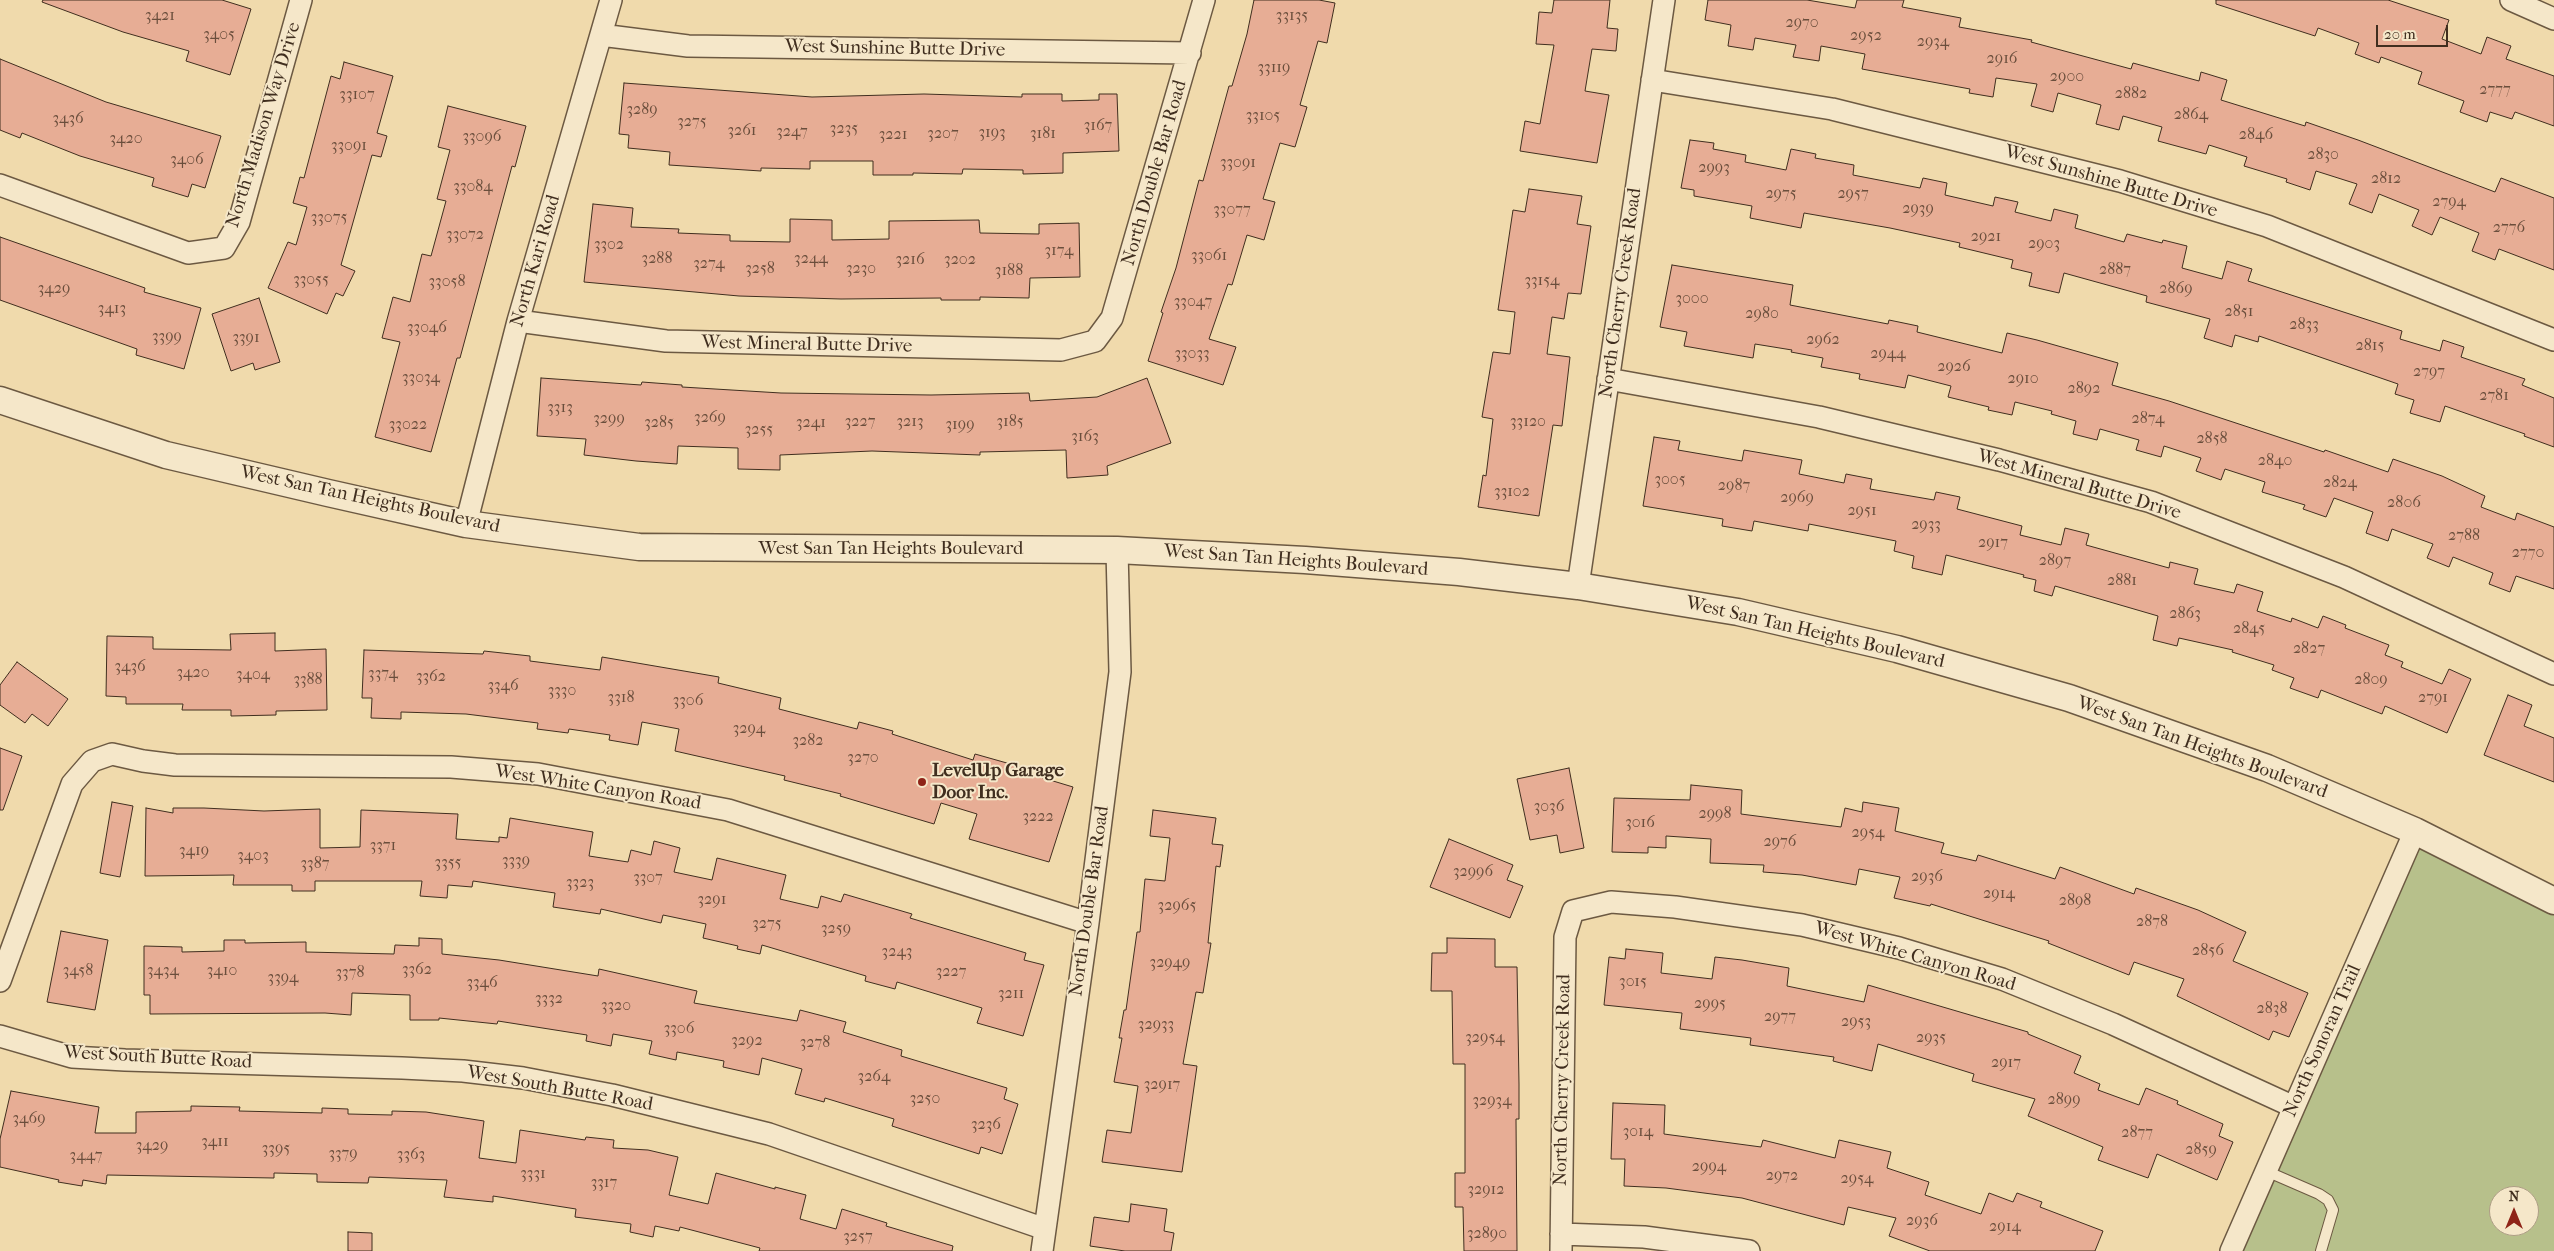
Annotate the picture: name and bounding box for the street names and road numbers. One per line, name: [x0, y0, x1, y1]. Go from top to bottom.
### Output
street label: North Madison Way Drive: [222, 20, 306, 230]
street label: West Sunshine Butte Drive: [785, 36, 1005, 62]
street label: North Double Bar Road: [1118, 78, 1192, 268]
street label: West Sunshine Butte Drive: [2002, 141, 2220, 223]
street label: North Cherry Creek Road: [1595, 186, 1647, 400]
street label: North Kari Road: [506, 192, 566, 330]
street label: West Mineral Butte Drive: [701, 332, 913, 358]
street label: West Mineral Butte Drive: [1975, 445, 2183, 525]
street label: West San Tan Heights Boulevard: [238, 461, 502, 539]
street label: West San Tan Heights Boulevard: [759, 538, 1023, 560]
street label: West San Tan Heights Boulevard: [1163, 540, 1429, 582]
street label: West San Tan Heights Boulevard: [1683, 592, 1947, 674]
street label: West San Tan Heights Boulevard: [2074, 692, 2330, 804]
street label: West White Canyon Road: [493, 760, 703, 816]
street label: North Double Bar Road: [1065, 804, 1115, 998]
street label: West White Canyon Road: [1812, 917, 2018, 997]
street label: North Sonoran Trail: [2279, 961, 2367, 1121]
street label: North Cherry Creek Road: [1550, 974, 1576, 1186]
street label: West South Butte Road: [63, 1042, 253, 1074]
street label: West South Butte Road: [465, 1061, 655, 1117]

